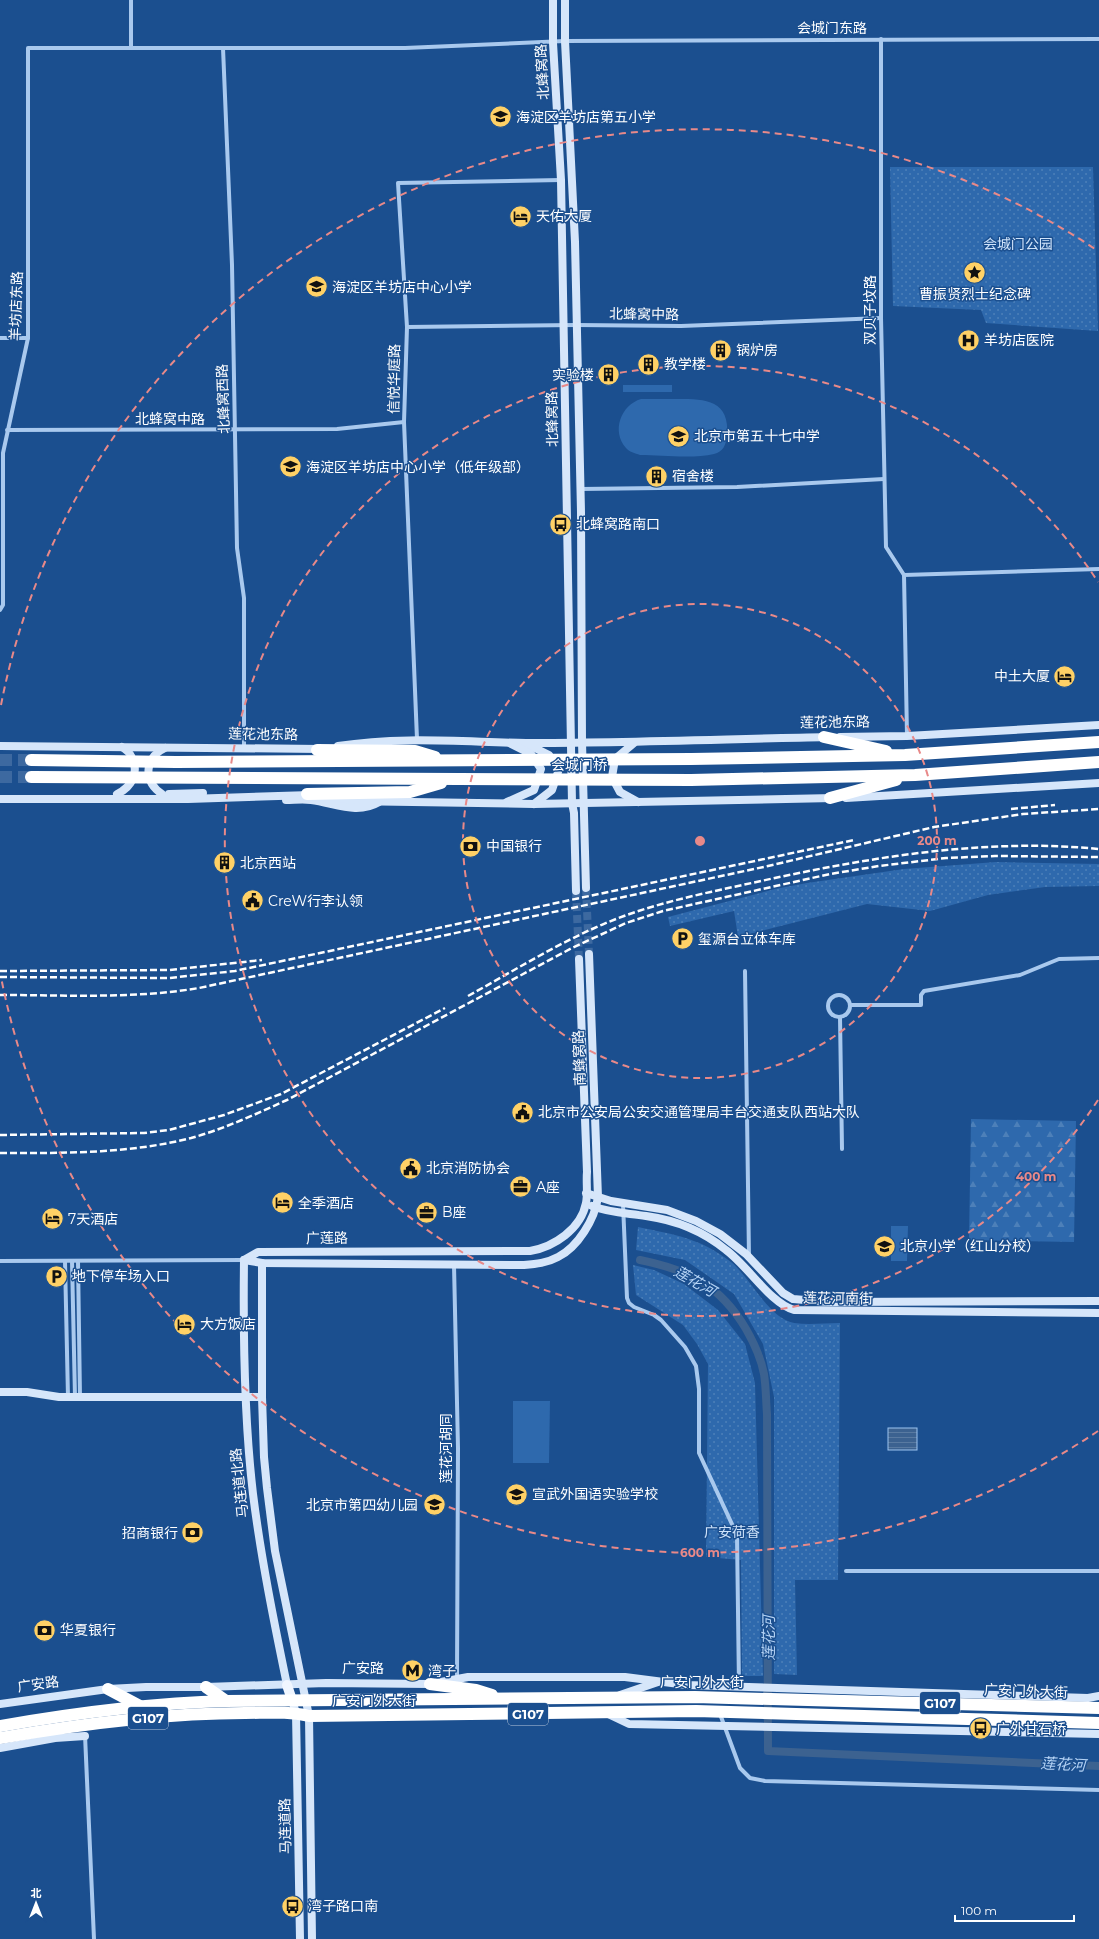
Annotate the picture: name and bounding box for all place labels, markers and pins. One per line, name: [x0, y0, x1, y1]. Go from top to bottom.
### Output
school or university icon: 海淀区羊坊店第五小学: [488, 104, 514, 130]
place label: 海淀区羊坊店第五小学: [516, 108, 656, 126]
hotel icon: 天佑大厦: [508, 203, 534, 229]
place label: 天佑大厦: [536, 207, 592, 225]
place icon: 曹振贤烈士纪念碑: [962, 259, 988, 285]
school or university icon: 海淀区羊坊店中心小学: [304, 274, 330, 300]
place label: 海淀区羊坊店中心小学: [332, 278, 472, 296]
place label: 曹振贤烈士纪念碑: [919, 285, 1031, 303]
hospital icon: 羊坊店医院: [956, 327, 982, 353]
place label: 羊坊店医院: [984, 331, 1054, 349]
building icon: 锅炉房: [707, 337, 733, 363]
place label: 锅炉房: [736, 341, 778, 359]
building icon: 教学楼: [636, 351, 662, 377]
place label: 教学楼: [664, 355, 706, 373]
building icon: 实验楼: [596, 362, 622, 388]
place label: 实验楼: [552, 366, 594, 384]
school or university icon: 北京市第五十七中学: [665, 423, 691, 449]
place label: 北京市第五十七中学: [694, 427, 820, 445]
school or university icon: 海淀区羊坊店中心小学（低年级部）: [277, 454, 303, 480]
place label: 海淀区羊坊店中心小学（低年级部）: [306, 458, 530, 476]
building icon: 宿舍楼: [644, 463, 670, 489]
place label: 宿舍楼: [672, 467, 714, 485]
bus stop icon: 北蜂窝路南口: [547, 511, 573, 537]
place label: 北蜂窝路南口: [576, 515, 660, 533]
hotel icon: 中土大厦: [1052, 663, 1078, 689]
place label: 中土大厦: [994, 667, 1050, 685]
bank icon: 中国银行: [458, 833, 484, 859]
centre of rings: [693, 834, 707, 848]
place label: 中国银行: [486, 837, 542, 855]
building icon: 北京西站: [212, 850, 238, 876]
place label: 北京西站: [240, 854, 296, 872]
public building icon: CreW行李认领: [239, 888, 265, 914]
place label: CreW行李认领: [268, 892, 363, 910]
parking icon: 玺源台立体车库: [669, 926, 695, 952]
place label: 玺源台立体车库: [698, 930, 796, 948]
public building icon: 北京市公安局公安交通管理局丰台交通支队西站大队: [510, 1099, 536, 1125]
place label: 北京市公安局公安交通管理局丰台交通支队西站大队: [538, 1103, 860, 1121]
public building icon: 北京消防协会: [397, 1155, 423, 1181]
place label: 北京消防协会: [426, 1159, 510, 1177]
office icon: A座: [508, 1174, 534, 1200]
place label: A座: [536, 1178, 560, 1196]
hotel icon: 全季酒店: [270, 1190, 296, 1216]
place label: 全季酒店: [298, 1194, 354, 1212]
office icon: B座: [413, 1199, 439, 1225]
place label: B座: [442, 1203, 467, 1221]
hotel icon: 7天酒店: [40, 1206, 66, 1232]
place label: 7天酒店: [68, 1210, 118, 1228]
school or university icon: 北京小学（红山分校）: [871, 1233, 897, 1259]
place label: 北京小学（红山分校）: [900, 1237, 1040, 1255]
parking icon: 地下停车场入口: [43, 1263, 69, 1289]
place label: 地下停车场入口: [72, 1267, 170, 1285]
hotel icon: 大方饭店: [171, 1311, 197, 1337]
place label: 大方饭店: [200, 1315, 256, 1333]
school or university icon: 宣武外国语实验学校: [504, 1481, 530, 1507]
place label: 宣武外国语实验学校: [532, 1485, 658, 1503]
school or university icon: 北京市第四幼儿园: [421, 1492, 447, 1518]
place label: 北京市第四幼儿园: [306, 1496, 418, 1514]
bank icon: 招商银行: [180, 1520, 206, 1546]
place label: 招商银行: [122, 1524, 178, 1542]
bank icon: 华夏银行: [31, 1617, 57, 1643]
place label: 华夏银行: [60, 1621, 116, 1639]
metro station icon: 湾子: [400, 1658, 426, 1684]
place label: 湾子: [428, 1662, 456, 1680]
bus stop icon: 广外甘石桥: [967, 1716, 993, 1742]
place label: 广外甘石桥: [996, 1720, 1066, 1738]
bus stop icon: 湾子路口南: [280, 1893, 306, 1919]
place label: 湾子路口南: [308, 1897, 378, 1915]

